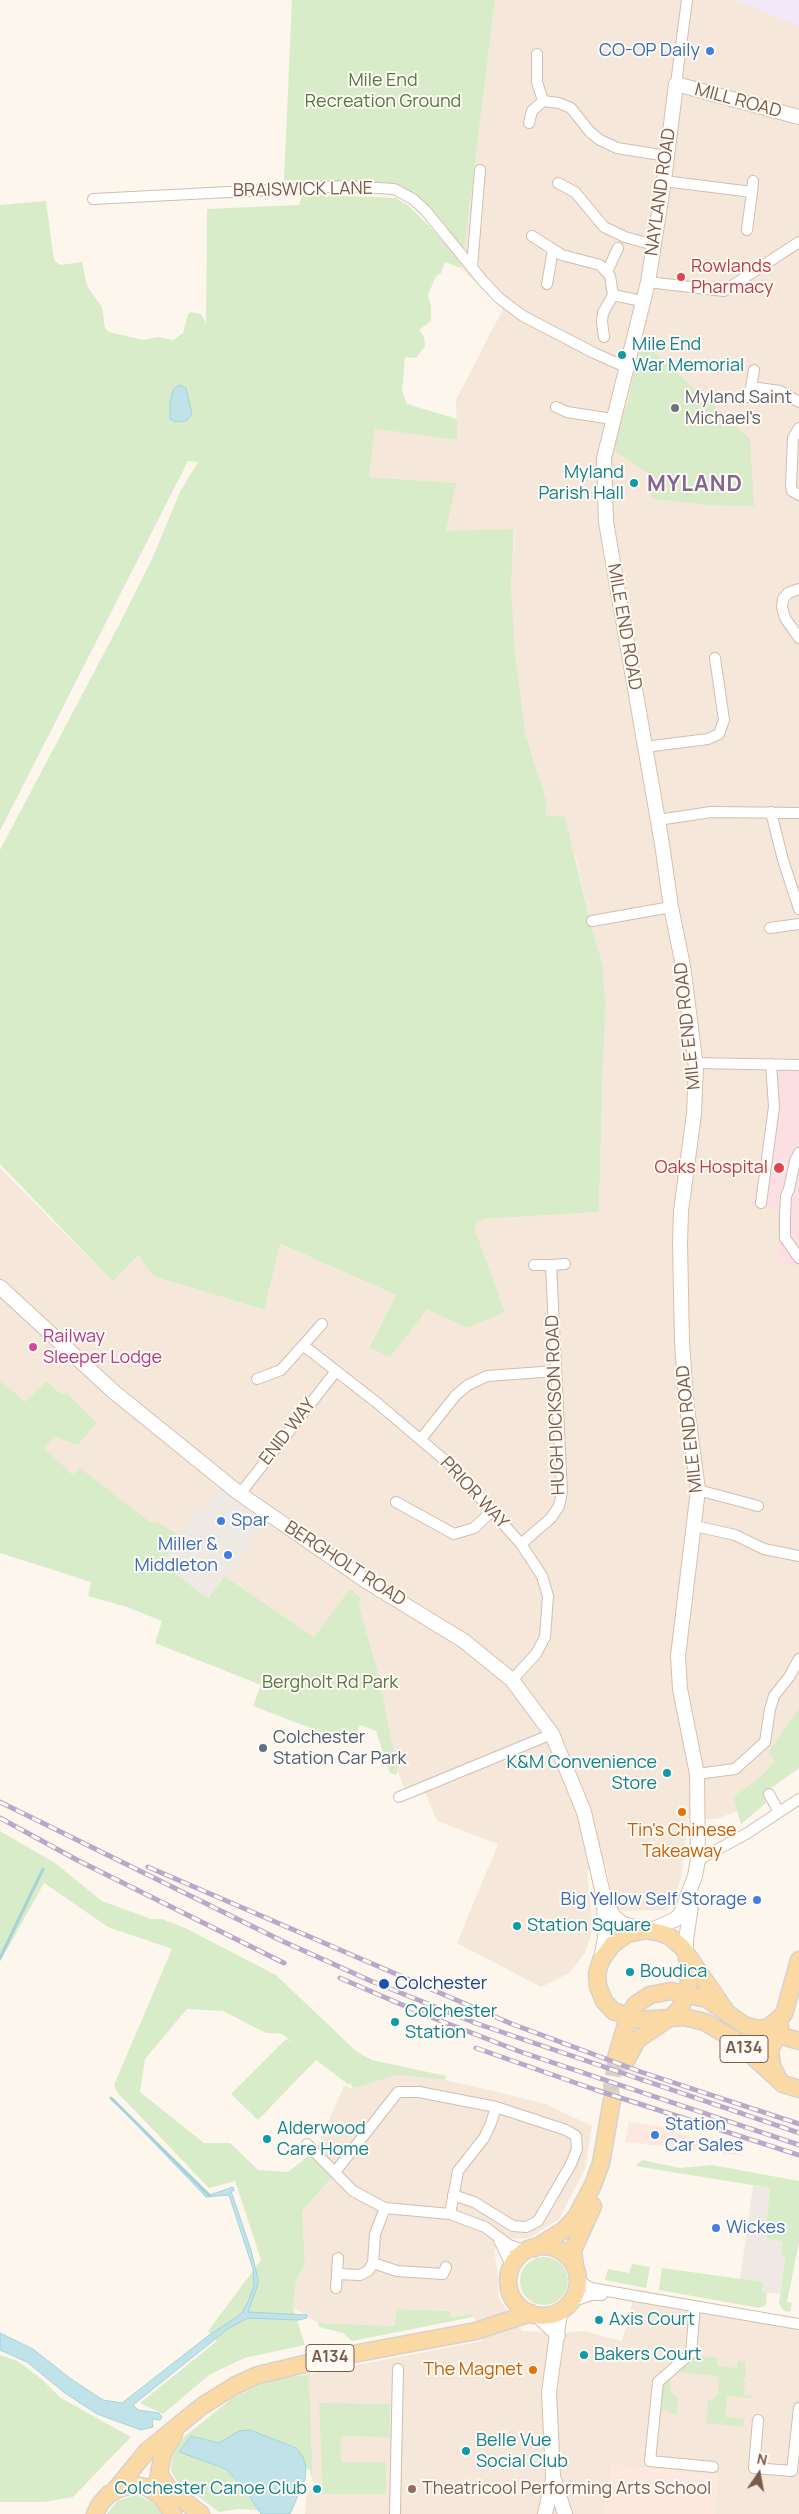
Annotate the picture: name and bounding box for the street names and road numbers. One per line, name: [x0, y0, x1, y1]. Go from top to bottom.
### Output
street label: MILL ROAD: [692, 79, 784, 123]
street label: NAYLAND ROAD: [641, 127, 681, 257]
street label: BRAISWICK LANE: [233, 178, 373, 202]
street label: MILE END ROAD: [602, 562, 646, 692]
street label: MILE END ROAD: [671, 961, 705, 1091]
street label: HUGH DICKSON ROAD: [542, 1314, 570, 1496]
street label: MILE END ROAD: [673, 1364, 707, 1494]
street label: ENID WAY: [255, 1394, 321, 1470]
street label: PRIOR WAY: [435, 1453, 513, 1533]
street label: BERGHOLT ROAD: [280, 1517, 410, 1611]
road number: A134: [720, 2036, 768, 2062]
road number: A134: [306, 2344, 354, 2372]

